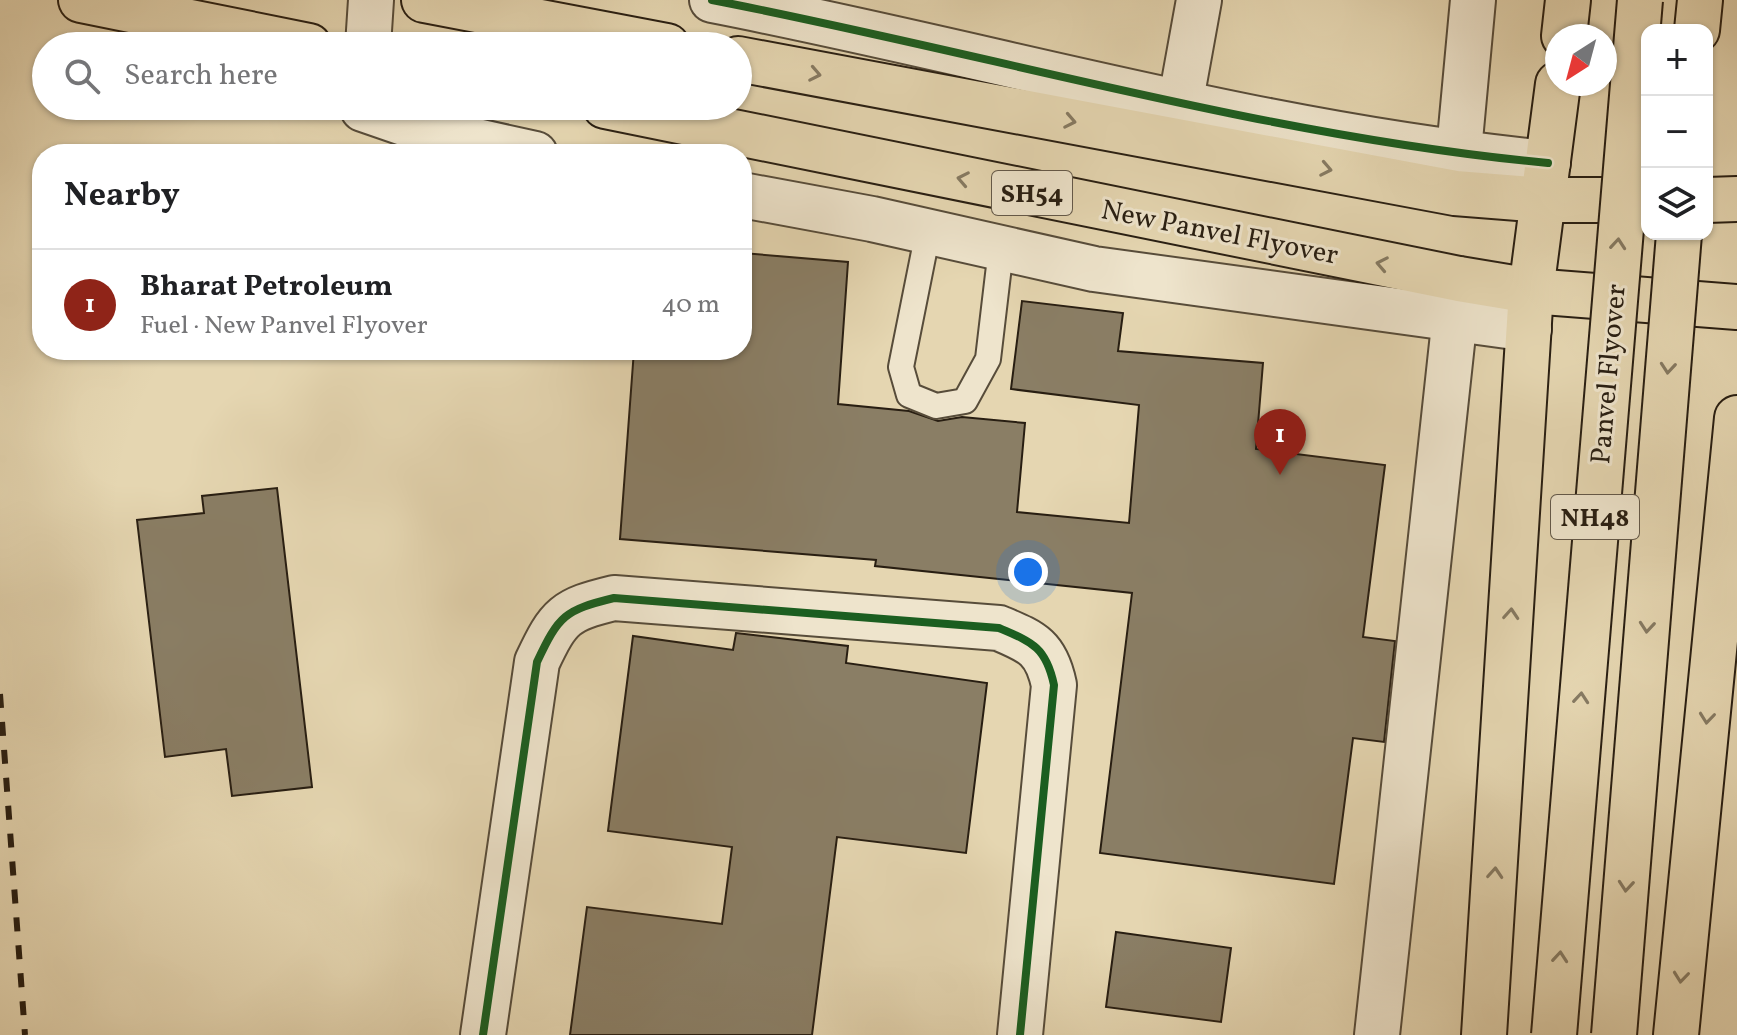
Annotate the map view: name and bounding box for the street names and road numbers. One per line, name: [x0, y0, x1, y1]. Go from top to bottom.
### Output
road number: SH54: [992, 171, 1072, 215]
street label: New Panvel Flyover: [1098, 191, 1342, 276]
street label: Panvel Flyover: [1582, 282, 1637, 466]
road number: NH48: [1551, 495, 1639, 539]

